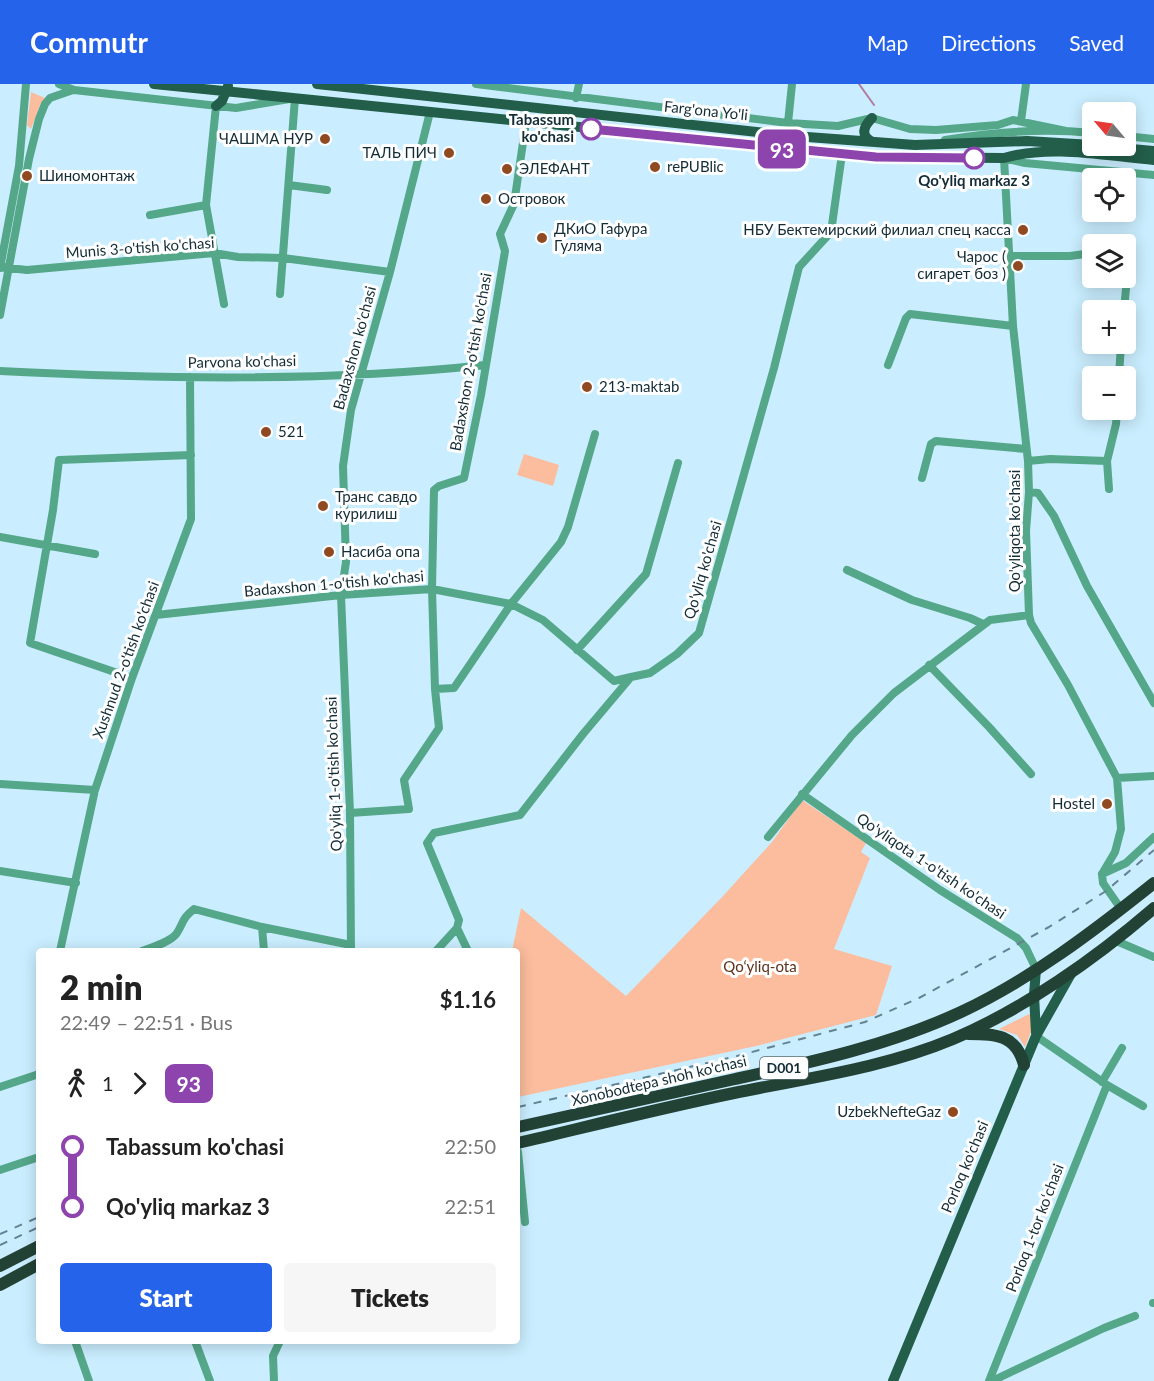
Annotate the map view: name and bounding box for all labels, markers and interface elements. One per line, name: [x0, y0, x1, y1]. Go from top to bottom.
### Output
text: Commutr: [30, 25, 148, 59]
text: Map: [867, 30, 908, 55]
text: Directions: [941, 30, 1036, 55]
text: Saved: [1069, 30, 1124, 55]
street label: Farg'ona Yo'li: [663, 97, 749, 123]
north arrow: [1082, 102, 1136, 156]
map controls: [1082, 102, 1136, 420]
place label: Tabassum ko'chasi: [509, 110, 574, 145]
marker: Tabassum ko'chasi: [580, 118, 602, 140]
place label: ЧАШМА НУР: [219, 129, 313, 147]
line badge: 93: [755, 130, 809, 168]
marker: ЧАШМА НУР: [318, 132, 332, 146]
text: 93: [770, 137, 794, 162]
place label: ТАЛЬ ПИЧ: [363, 143, 437, 161]
marker: ТАЛЬ ПИЧ: [442, 146, 456, 160]
marker: Qo'yliq markaz 3: [963, 147, 985, 169]
place label: rePUBlic: [667, 157, 724, 175]
place label: ЭЛЕФАНТ: [519, 159, 590, 177]
marker: rePUBlic: [648, 160, 662, 174]
marker: ЭЛЕФАНТ: [500, 162, 514, 176]
place label: Шиномонтаж: [39, 166, 135, 184]
button: locate: [1082, 168, 1136, 222]
marker: Шиномонтаж: [20, 169, 34, 183]
place label: Qo'yliq markaz 3: [918, 171, 1030, 189]
place label: Островок: [498, 189, 566, 207]
marker: Островок: [479, 192, 493, 206]
place label: ДКиО Гафура Гуляма: [554, 219, 647, 254]
place label: НБУ Бектемирский филиал спец касса: [743, 220, 1011, 238]
marker: НБУ Бектемирский филиал спец касса: [1016, 223, 1030, 237]
marker: ДКиО Гафура Гуляма: [535, 231, 549, 245]
street label: Munis 3-o'tish ko'chasi: [65, 233, 215, 261]
button: layers: [1082, 234, 1136, 288]
place label: Чарос ( сигарет боз ): [917, 247, 1006, 282]
marker: Чарос ( сигарет боз ): [1011, 259, 1025, 273]
street label: Badaxshon 2-o'tish ko'chasi: [445, 271, 495, 452]
street label: Badaxshon ko'chasi: [329, 284, 379, 411]
button: +: [1082, 300, 1136, 354]
street label: Parvona ko'chasi: [188, 351, 296, 371]
button: −: [1082, 366, 1136, 420]
place label: 213-maktab: [599, 377, 679, 395]
marker: 213-maktab: [580, 380, 594, 394]
place label: 521: [278, 422, 304, 440]
marker: 521: [259, 425, 273, 439]
street label: Qo'yliqota ko'chasi: [1005, 470, 1023, 592]
place label: Транс савдо курилиш: [335, 487, 417, 522]
marker: Транс савдо курилиш: [316, 499, 330, 513]
street label: Qo'yliq ko'chasi: [679, 518, 725, 621]
place label: Насиба опа: [341, 542, 420, 560]
marker: Насиба опа: [322, 545, 336, 559]
street label: Badaxshon 1-o'tish ko'chasi: [243, 566, 425, 600]
street label: Xushnud 2-o'tish ko'chasi: [88, 579, 162, 741]
street label: Qo'yliq 1-o'tish ko'chasi: [321, 696, 345, 852]
place label: Hostel: [1052, 794, 1095, 812]
marker: Hostel: [1100, 797, 1114, 811]
street label: Qo'yliqota 1-o'tish ko'chasi: [853, 808, 1010, 922]
park label: Qo‘yliq-ota: [723, 957, 797, 975]
text: 2 min: [60, 967, 142, 1007]
text: $1.16: [440, 986, 496, 1013]
text: 22:49 – 22:51 · Bus: [60, 1010, 233, 1034]
street label: Xonobodtepa shoh ko'chasi: [569, 1051, 748, 1109]
road number: D001: [760, 1057, 808, 1079]
icon: walk: [60, 1067, 93, 1100]
icon: forward: [123, 1067, 156, 1100]
text: 1: [102, 1071, 114, 1095]
text: 93: [177, 1071, 201, 1096]
place label: UzbekNefteGaz: [837, 1102, 941, 1120]
marker: UzbekNefteGaz: [946, 1105, 960, 1119]
street label: Porloq ko'chasi: [937, 1118, 992, 1215]
text: Tabassum ko'chasi: [106, 1133, 284, 1160]
text: 22:50: [445, 1134, 496, 1158]
street label: Porloq 1-tor koʻchasi: [1001, 1161, 1067, 1294]
text: Qo'yliq markaz 3: [106, 1193, 270, 1220]
text: 22:51: [445, 1194, 496, 1218]
button: Start: [60, 1263, 272, 1332]
button: Tickets: [284, 1263, 496, 1332]

